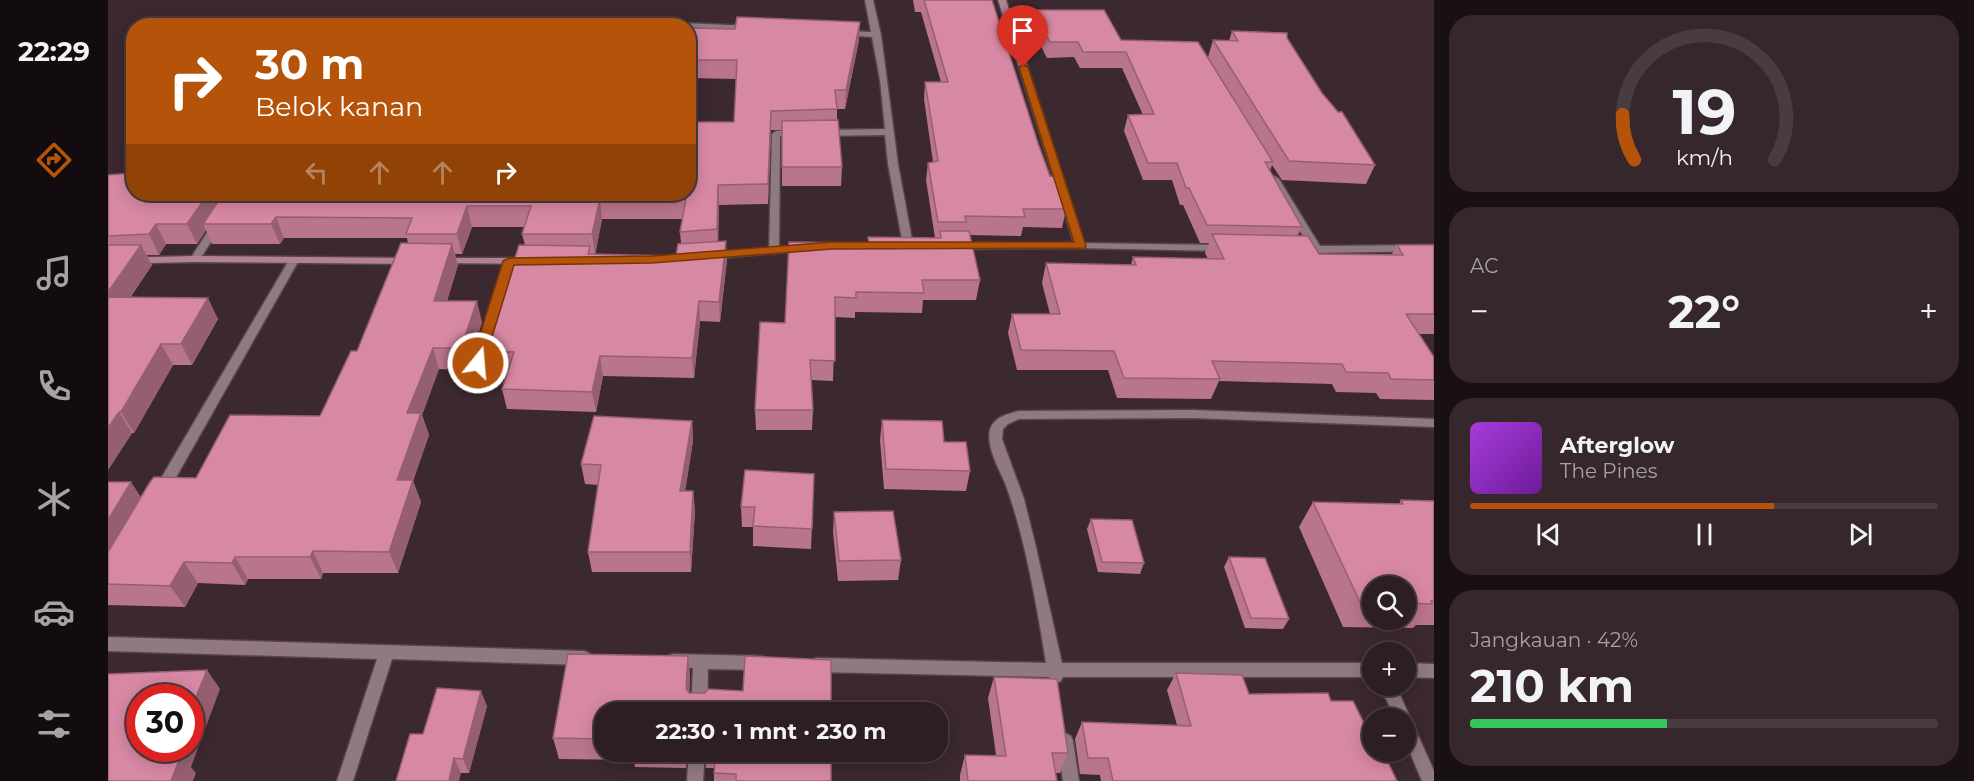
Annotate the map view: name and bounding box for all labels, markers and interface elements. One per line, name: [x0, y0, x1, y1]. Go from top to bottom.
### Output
pin: [997, 5, 1048, 67]
icon: arrive: [1006, 14, 1039, 47]
text: 22:29: [18, 35, 90, 68]
text: 30 m: [255, 38, 364, 90]
icon: right: [156, 42, 234, 120]
text: 19: [1672, 74, 1736, 150]
text: Belok kanan: [255, 90, 423, 123]
icon: directions: [33, 139, 75, 181]
text: km/h: [1675, 145, 1733, 171]
icon: left: [300, 156, 333, 189]
icon: ahead: [363, 156, 396, 189]
icon: ahead: [426, 156, 459, 189]
icon: right: [489, 156, 522, 189]
icon: music: [33, 252, 75, 294]
text: AC: [1470, 254, 1498, 278]
text: 22°: [1668, 284, 1740, 339]
text: −: [1470, 291, 1489, 331]
text: +: [1919, 291, 1938, 331]
position arrow: [446, 331, 510, 395]
icon: phone: [33, 365, 75, 407]
text: Afterglow: [1560, 432, 1674, 459]
text: The Pines: [1560, 459, 1657, 483]
icon: climate: [33, 478, 75, 520]
icon: previous: [1532, 518, 1565, 551]
icon: pause: [1688, 518, 1721, 551]
icon: next: [1844, 518, 1877, 551]
map controls: [1362, 576, 1416, 762]
button: search: [1362, 576, 1416, 630]
icon: car: [33, 591, 75, 633]
text: Jangkauan · 42%: [1470, 628, 1638, 652]
button: +: [1362, 642, 1416, 696]
text: 210 km: [1470, 658, 1634, 713]
speed limit sign: 30: [126, 684, 204, 762]
icon: filters: [33, 703, 75, 745]
button: −: [1362, 708, 1416, 762]
text: 22:30 · 1 mnt · 230 m: [656, 718, 886, 745]

